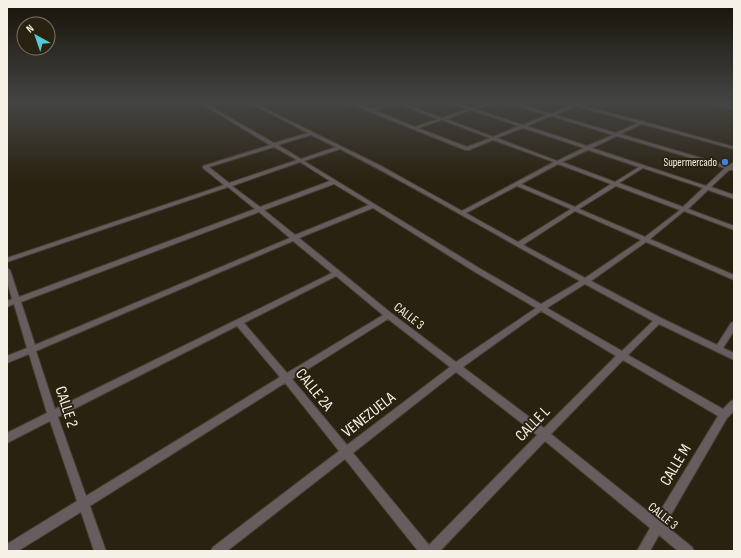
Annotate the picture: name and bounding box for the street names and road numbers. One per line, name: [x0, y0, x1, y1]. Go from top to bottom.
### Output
street label: CALLE 3: [391, 299, 427, 333]
street label: CALLE 2A: [291, 365, 337, 415]
street label: CALLE 2: [50, 384, 82, 430]
street label: VENEZUELA: [338, 388, 400, 442]
street label: CALLE L: [512, 402, 554, 446]
street label: CALLE M: [656, 441, 696, 489]
street label: CALLE 3: [645, 499, 681, 533]

